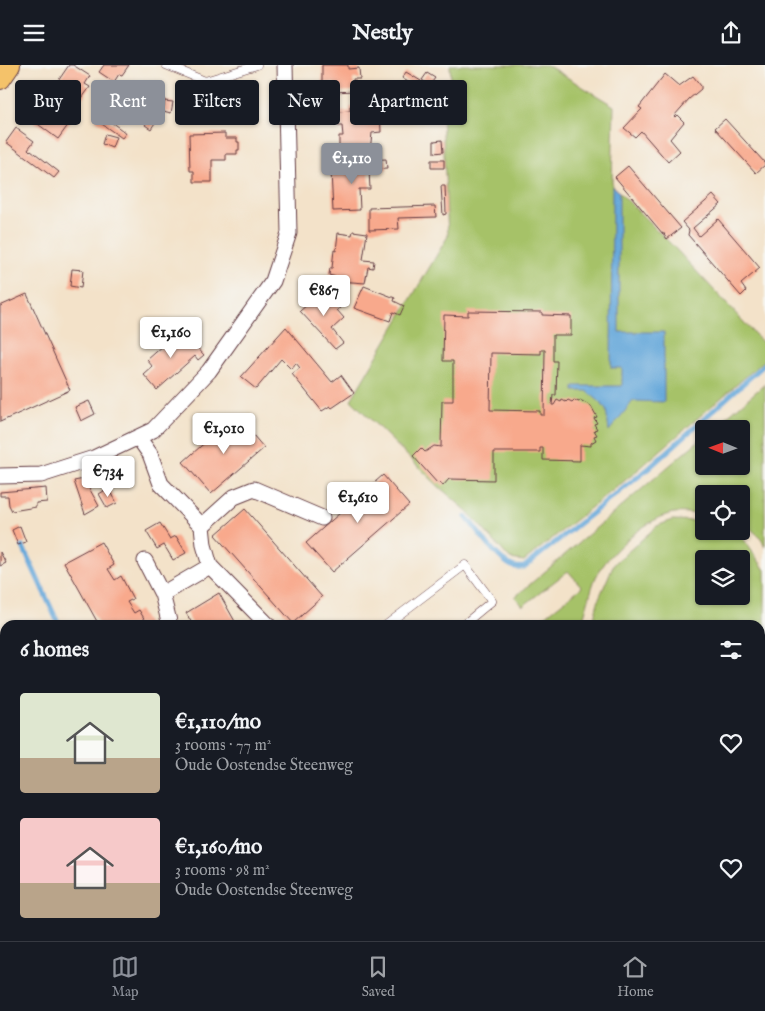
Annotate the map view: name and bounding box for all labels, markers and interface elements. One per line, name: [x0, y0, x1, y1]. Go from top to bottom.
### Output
icon: menu: [20, 19, 48, 47]
text: Nestly: [352, 19, 413, 47]
icon: share: [717, 19, 745, 47]
chip: Buy: [15, 80, 81, 125]
chip: Rent: [91, 80, 165, 125]
chip: Filters: [175, 80, 259, 125]
chip: New: [269, 80, 340, 125]
chip: Apartment: [350, 80, 467, 125]
pin: €1,110: [311, 143, 393, 185]
text: €1,110: [332, 149, 372, 169]
pin: €867: [294, 275, 354, 317]
text: €867: [309, 281, 339, 301]
pin: €1,160: [130, 317, 212, 359]
text: €1,160: [151, 323, 191, 343]
pin: €1,010: [183, 413, 265, 455]
text: €1,010: [203, 419, 245, 439]
north arrow: [695, 420, 750, 475]
map controls: [695, 420, 750, 605]
pin: €734: [78, 455, 138, 498]
text: €734: [93, 462, 123, 482]
pin: €1,610: [317, 481, 399, 524]
button: locate: [695, 485, 750, 540]
text: €1,610: [338, 488, 378, 508]
button: layers: [695, 550, 750, 605]
icon: filters: [717, 636, 745, 664]
text: 6 homes: [20, 637, 89, 664]
text: €1,110/mo: [175, 709, 261, 736]
icon: home: [60, 713, 120, 773]
icon: heart: [717, 729, 745, 757]
text: 3 rooms · 77 m²: [175, 736, 271, 756]
text: Oude Oostendse Steenweg: [175, 756, 353, 776]
text: €1,160/mo: [175, 834, 262, 861]
icon: home: [60, 838, 120, 898]
icon: heart: [717, 854, 745, 882]
text: 3 rooms · 98 m²: [175, 861, 270, 881]
text: Oude Oostendse Steenweg: [175, 881, 353, 901]
tab: Map: [111, 953, 139, 1001]
tab: Saved: [362, 953, 395, 1001]
tab: Home: [617, 953, 654, 1001]

